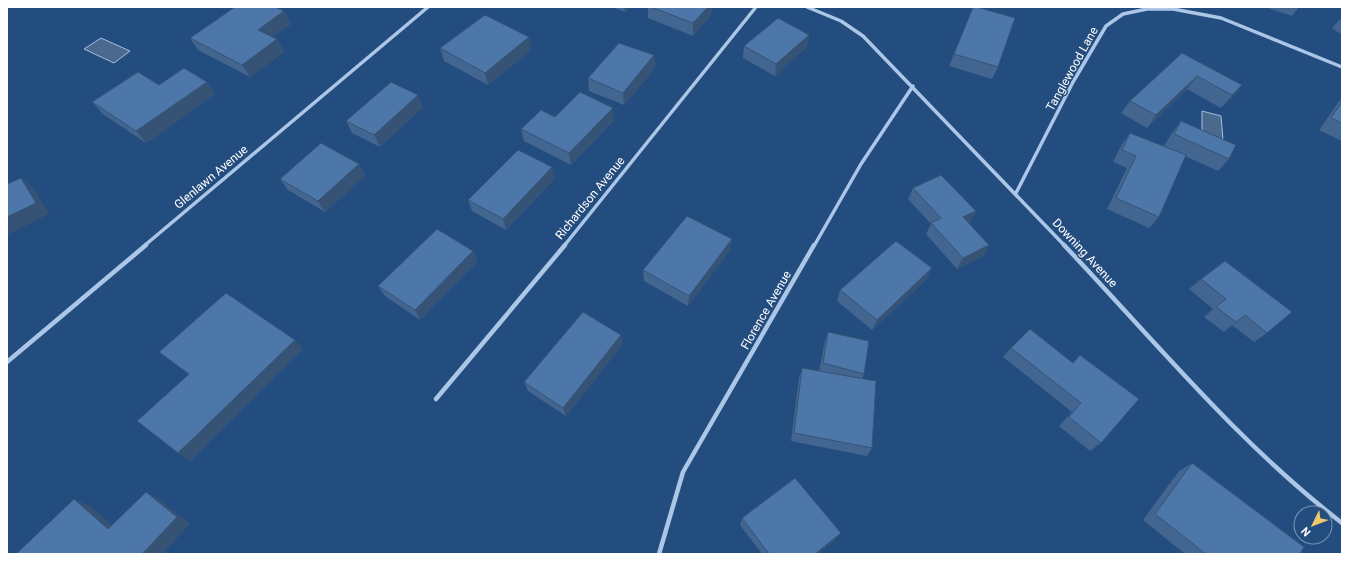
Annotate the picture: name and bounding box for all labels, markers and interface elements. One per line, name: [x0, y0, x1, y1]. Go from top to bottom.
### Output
street label: Tanglewood Lane: [1043, 24, 1101, 114]
street label: Glenlawn Avenue: [171, 142, 251, 212]
street label: Richardson Avenue: [552, 154, 628, 242]
street label: Downing Avenue: [1050, 216, 1120, 290]
street label: Florence Avenue: [738, 268, 794, 352]
north arrow: [1293, 505, 1333, 545]
text: N: [1298, 524, 1313, 539]

